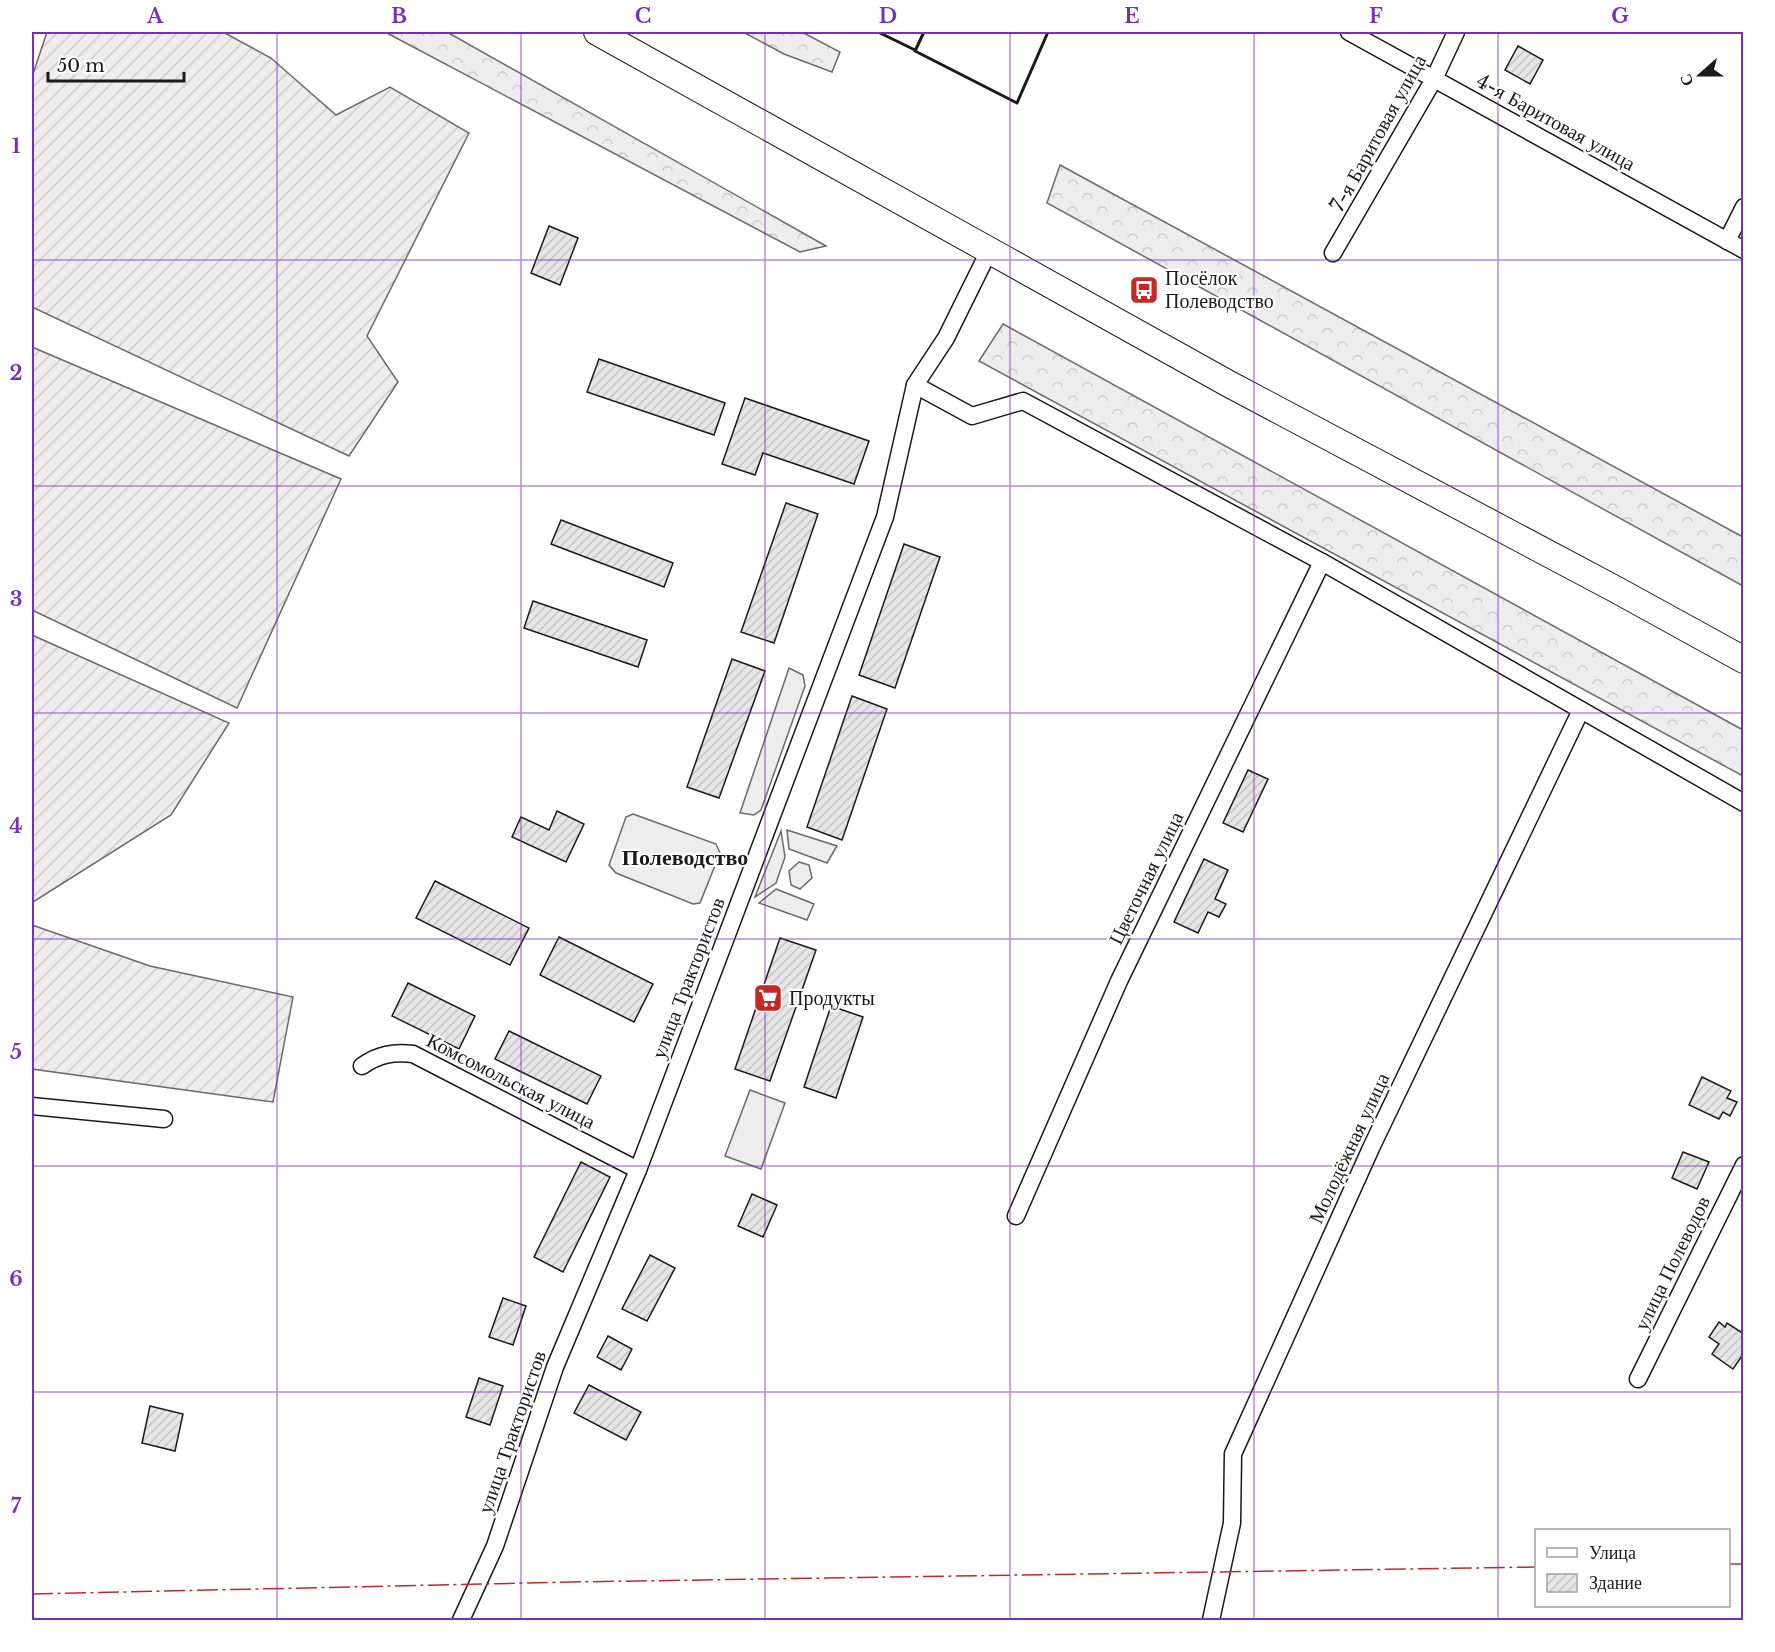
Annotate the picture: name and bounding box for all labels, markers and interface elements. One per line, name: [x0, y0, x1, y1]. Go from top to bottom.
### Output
text: A: [146, 4, 164, 28]
text: B: [391, 4, 407, 28]
text: C: [635, 4, 651, 28]
text: D: [879, 4, 897, 28]
text: E: [1124, 4, 1140, 28]
text: F: [1369, 4, 1383, 28]
text: G: [1611, 4, 1629, 28]
scale bar: [48, 45, 184, 83]
north arrow: [1670, 45, 1730, 105]
street label: 7-я Баритовая улица: [1325, 50, 1431, 216]
text: 50 m: [57, 55, 105, 77]
street label: 4-я Баритовая улица: [1472, 68, 1640, 176]
text: С: [1675, 71, 1697, 89]
text: 1: [12, 134, 21, 158]
place label: Посёлок Полеводство: [1165, 266, 1274, 313]
bus stop icon: Посёлок Полеводство: [1128, 274, 1160, 306]
text: 2: [9, 361, 23, 385]
text: 3: [10, 587, 22, 611]
street label: Цветочная улица: [1104, 808, 1189, 948]
text: 4: [9, 814, 23, 838]
district label: Полеводство: [622, 844, 748, 871]
street label: улица Трактористов: [646, 894, 730, 1062]
supermarket icon: Продукты: [752, 982, 784, 1014]
place label: Продукты: [789, 986, 875, 1010]
street label: Комсомольская улица: [423, 1028, 599, 1134]
text: 5: [10, 1040, 22, 1064]
street label: Молодёжная улица: [1304, 1069, 1394, 1227]
street label: улица Полеводов: [1629, 1192, 1715, 1334]
text: 6: [9, 1267, 23, 1291]
street label: улица Трактористов: [473, 1347, 551, 1517]
text: 7: [11, 1494, 22, 1518]
legend: [1535, 1529, 1730, 1607]
text: Улица: [1589, 1542, 1636, 1564]
text: Здание: [1589, 1572, 1642, 1594]

